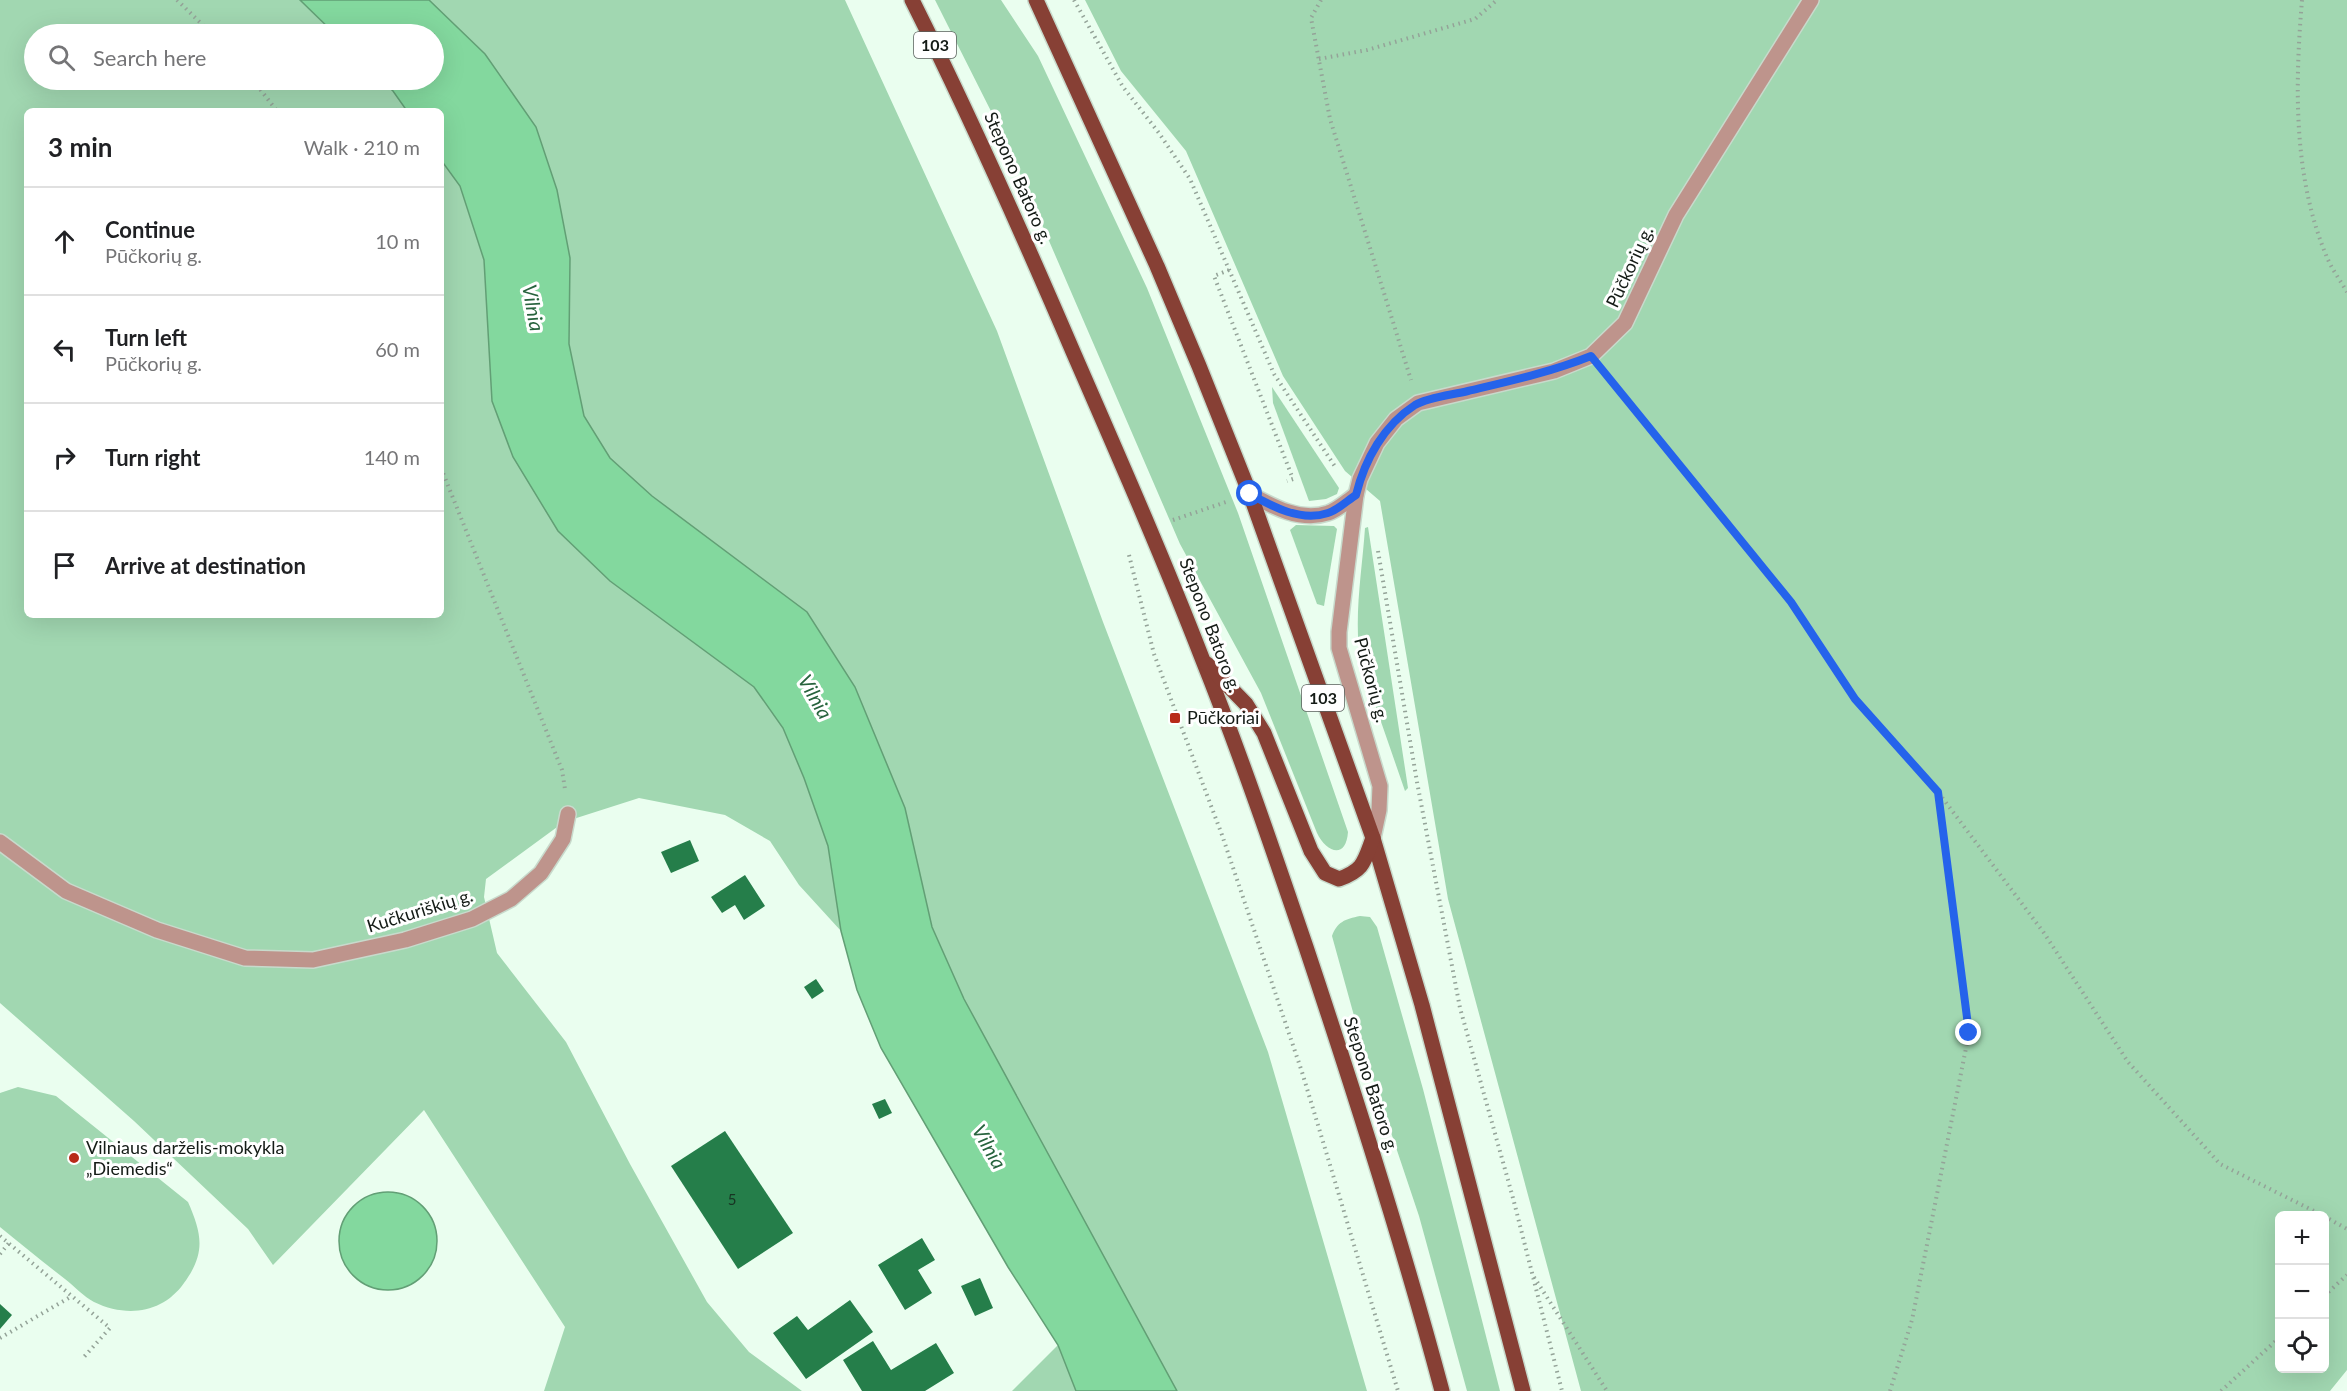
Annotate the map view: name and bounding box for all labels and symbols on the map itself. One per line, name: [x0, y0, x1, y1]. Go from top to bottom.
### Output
road number: 103: [914, 32, 956, 58]
street label: Stepono Batoro g.: [980, 108, 1058, 247]
street label: Pūčkorių g.: [1601, 222, 1658, 311]
water label: Vilnia: [518, 283, 550, 333]
route start: [1236, 480, 1262, 506]
street label: Stepono Batoro g.: [1175, 554, 1247, 695]
street label: Pūčkorių g.: [1350, 635, 1394, 725]
water label: Vilnia: [794, 670, 838, 723]
road number: 103: [1302, 685, 1344, 711]
place label: Pūčkoriai: [1187, 706, 1259, 728]
marker: Pūčkoriai: [1168, 711, 1182, 725]
street label: Kučkuriškių g.: [364, 883, 475, 937]
street label: Stepono Batoro g.: [1340, 1014, 1404, 1156]
route end: [1955, 1019, 1981, 1045]
water label: Vilnia: [968, 1120, 1012, 1173]
place label: Vilniaus darželis-mokykla „Diemedis“: [86, 1136, 284, 1179]
marker: Vilniaus darželis-mokykla „Diemedis“: [67, 1151, 81, 1165]
house number: 5: [728, 1190, 736, 1208]

